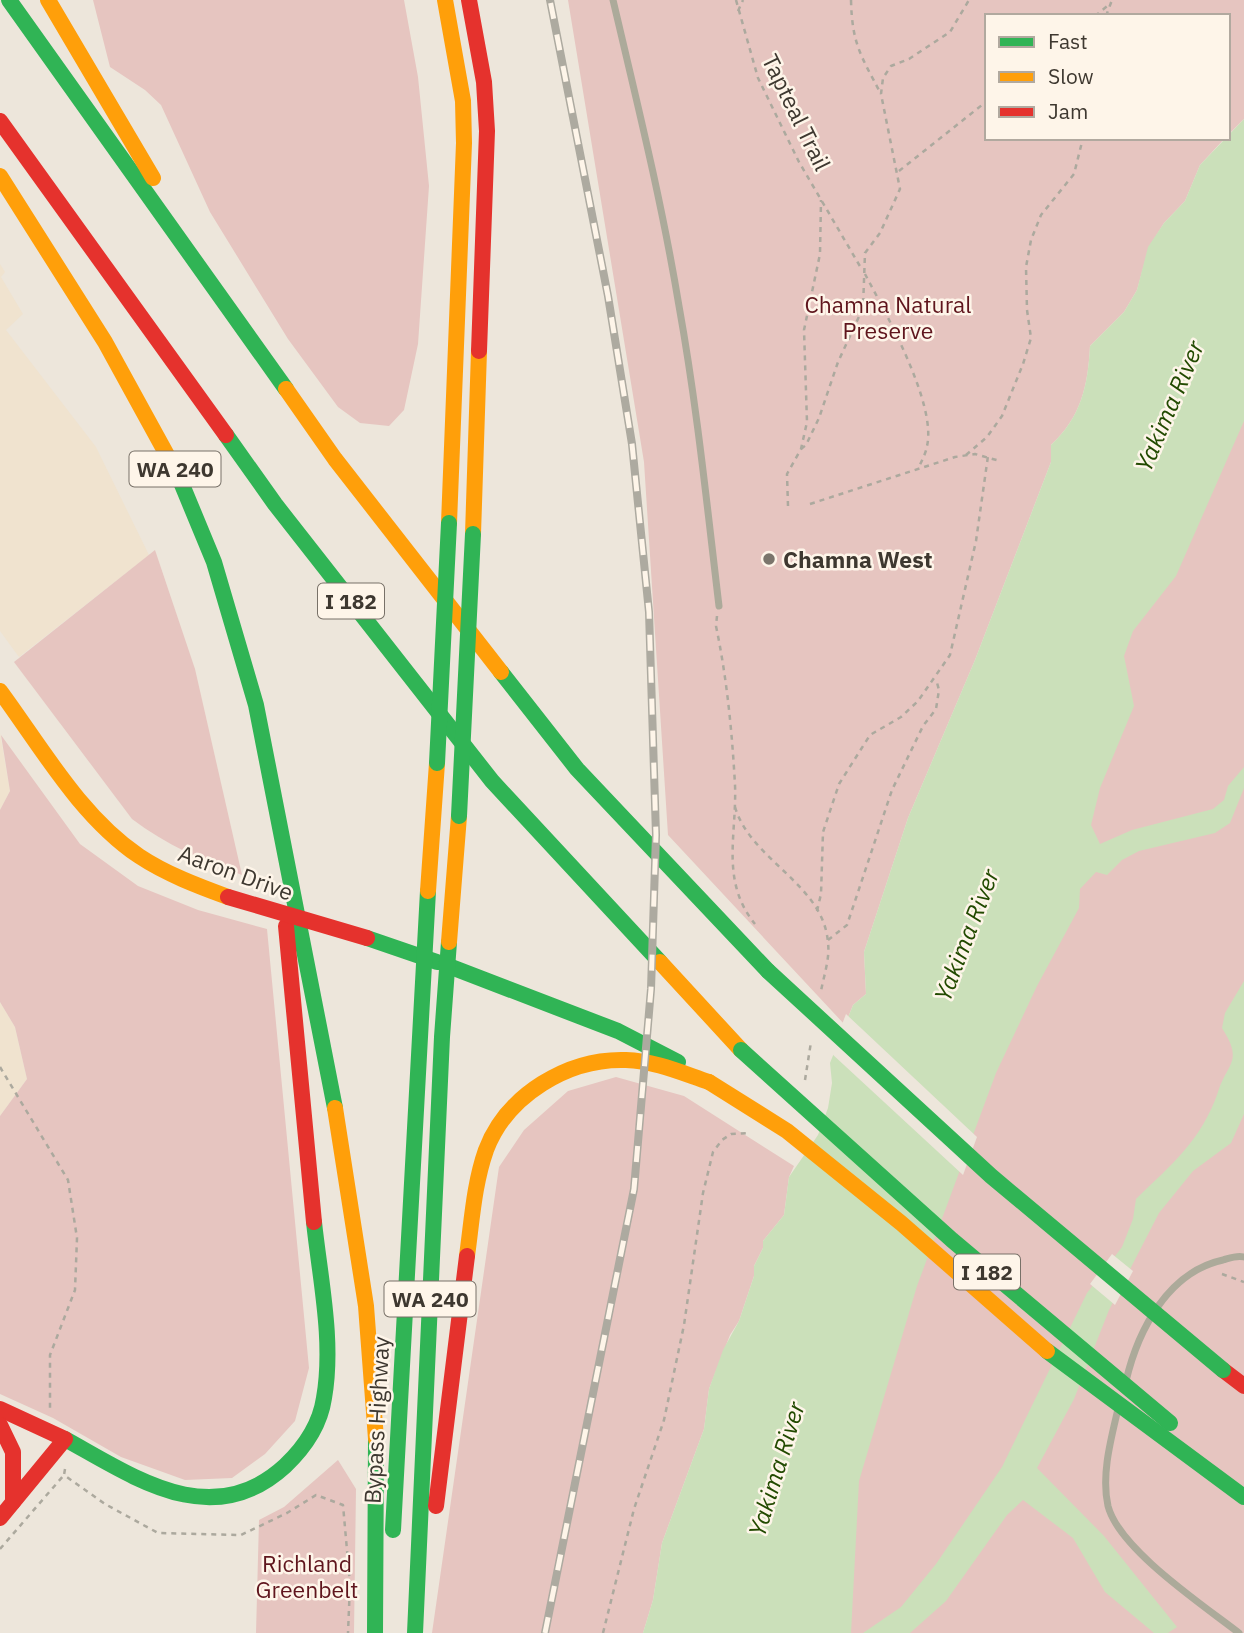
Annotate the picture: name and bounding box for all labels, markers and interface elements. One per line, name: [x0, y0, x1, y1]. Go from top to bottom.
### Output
legend: [985, 14, 1230, 140]
text: Fast: [1048, 27, 1088, 55]
street label: Tapteal Trail: [756, 49, 838, 175]
text: Slow: [1048, 62, 1094, 90]
text: Jam: [1048, 97, 1088, 125]
park label: Chamna Natural Preserve: [804, 289, 972, 345]
water label: Yakima River: [1127, 335, 1211, 476]
road number: WA 240: [130, 452, 220, 486]
place label: Chamna West: [783, 544, 933, 574]
marker: Chamna West: [761, 551, 777, 567]
road number: I 182: [318, 584, 384, 618]
street label: Aaron Drive: [174, 837, 298, 907]
water label: Yakima River: [926, 863, 1006, 1006]
road number: I 182: [954, 1254, 1020, 1290]
road number: WA 240: [384, 1282, 476, 1316]
street label: Bypass Highway: [357, 1335, 395, 1505]
water label: Yakima River: [740, 1397, 812, 1540]
park label: Richland Greenbelt: [256, 1548, 358, 1604]

